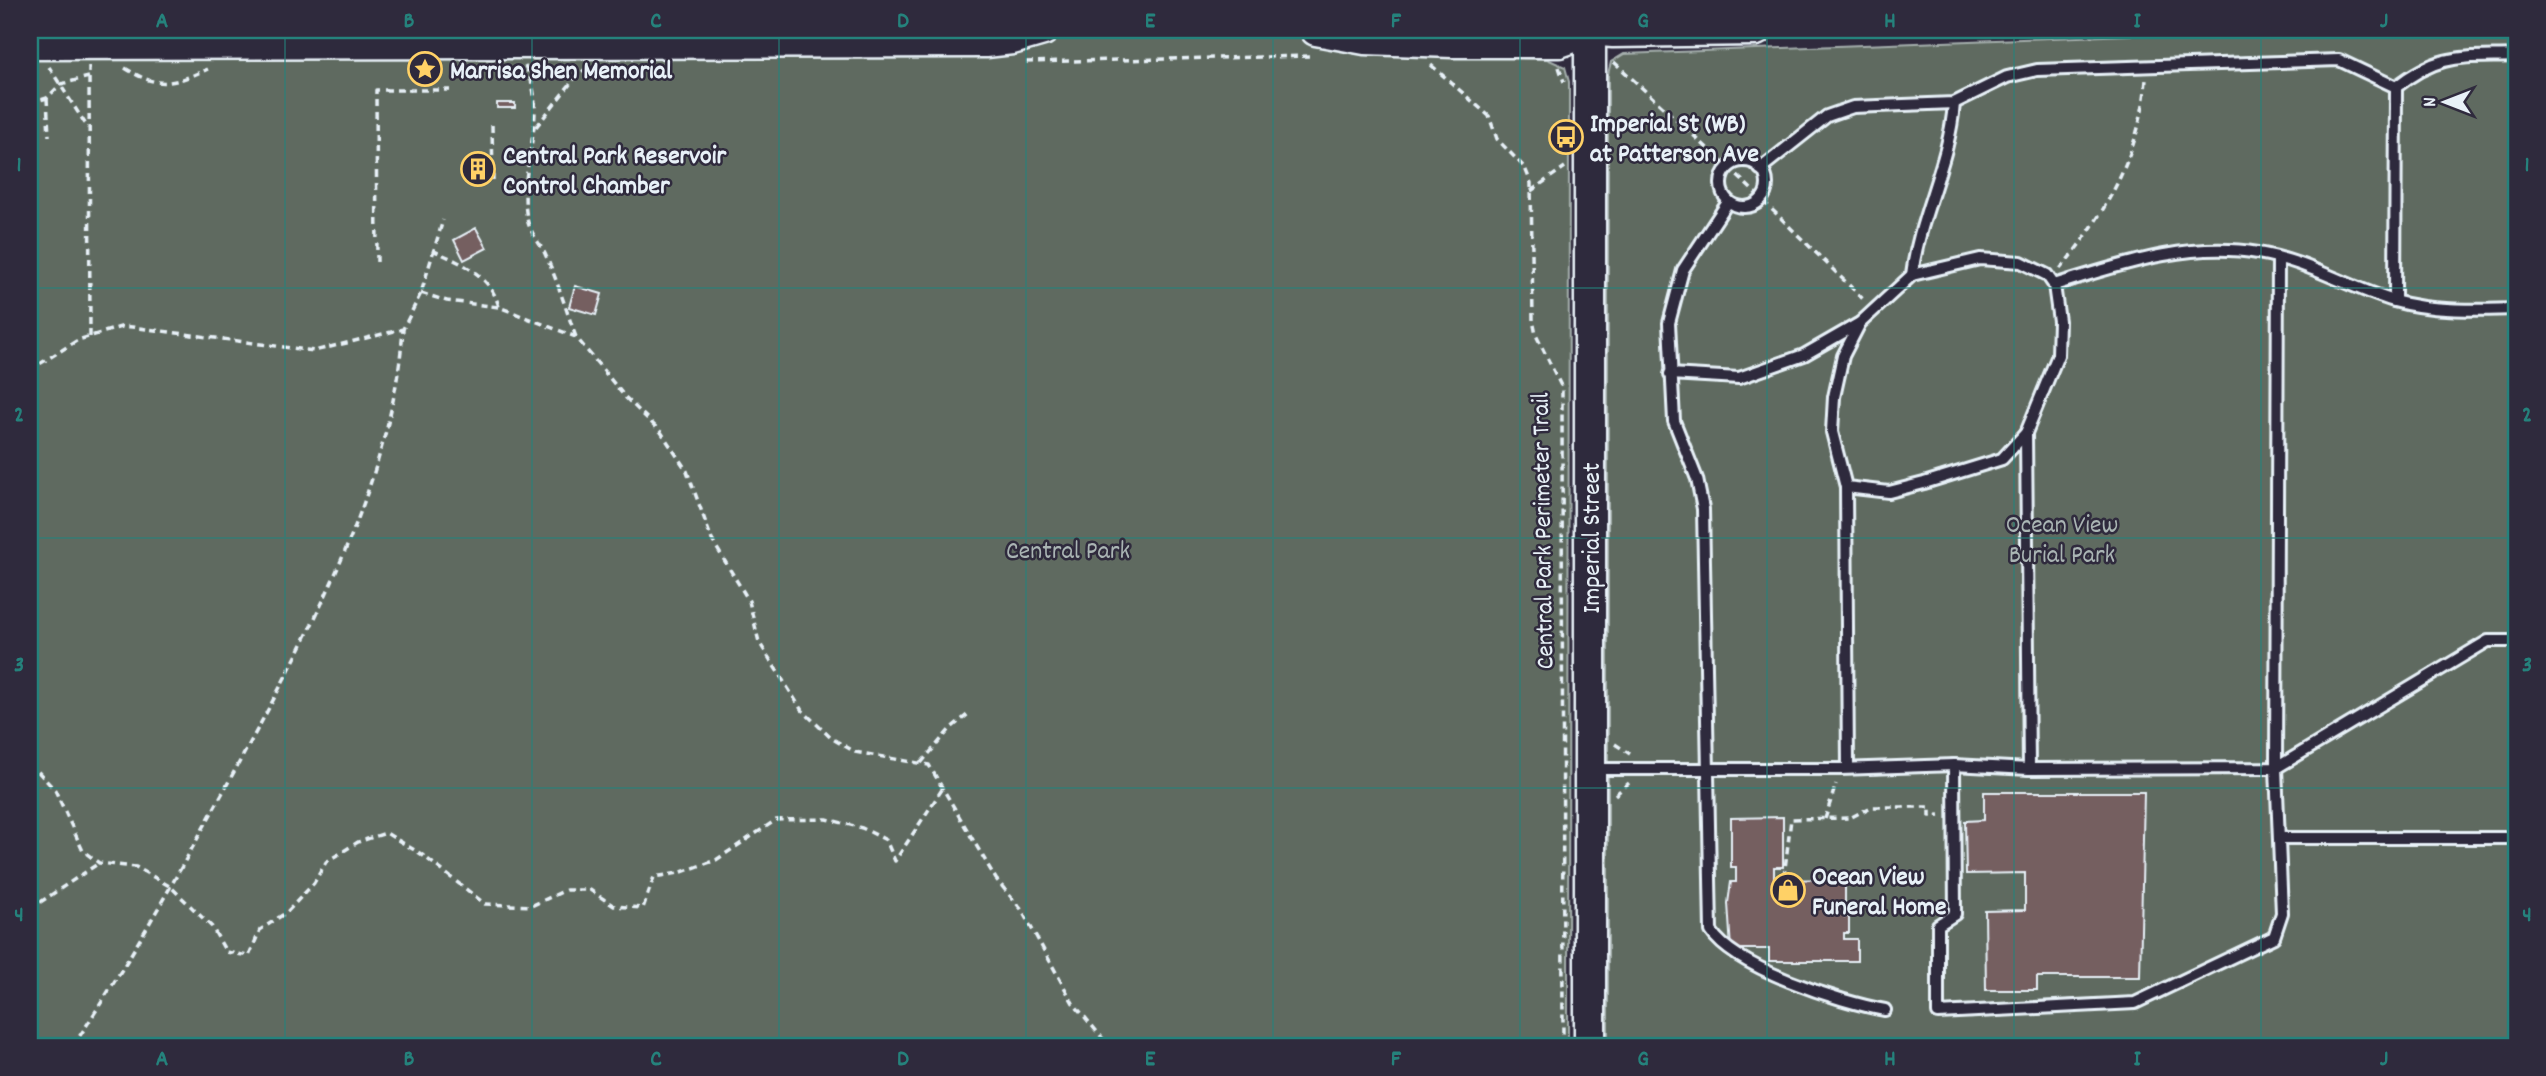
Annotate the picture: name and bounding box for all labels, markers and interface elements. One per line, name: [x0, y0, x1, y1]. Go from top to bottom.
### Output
text: A: [156, 6, 168, 39]
text: B: [404, 6, 415, 39]
text: C: [650, 6, 662, 39]
text: D: [897, 6, 909, 39]
text: E: [1145, 6, 1156, 39]
text: F: [1391, 6, 1402, 39]
text: G: [1637, 6, 1649, 39]
text: H: [1884, 6, 1896, 39]
text: I: [2133, 6, 2141, 39]
text: J: [2380, 6, 2388, 39]
place icon: Marrisa Shen Memorial: [406, 50, 444, 88]
place label: Marrisa Shen Memorial: [450, 54, 673, 91]
north arrow: [2410, 66, 2480, 136]
text: N: [2418, 97, 2445, 107]
place label: Imperial St (WB) at Patterson Ave: [1590, 107, 1759, 174]
bus stop icon: Imperial St (WB) at Patterson Ave: [1547, 118, 1585, 156]
place label: Central Park Reservoir Control Chamber: [503, 139, 726, 206]
text: 1: [16, 150, 22, 183]
building icon: Central Park Reservoir Control Chamber: [459, 150, 497, 188]
text: 1: [2524, 150, 2530, 183]
street label: Central Park Perimeter Trail: [1524, 392, 1565, 670]
text: 2: [14, 400, 24, 433]
text: 2: [2522, 400, 2532, 433]
street label: Imperial Street: [1575, 462, 1612, 614]
park label: Ocean View Burial Park: [2006, 508, 2118, 575]
park label: Central Park: [1006, 534, 1130, 571]
text: 3: [14, 650, 24, 683]
text: 3: [2522, 650, 2532, 683]
place label: Ocean View Funeral Home: [1812, 860, 1946, 927]
shop icon: Ocean View Funeral Home: [1769, 871, 1807, 909]
text: 4: [14, 900, 24, 933]
text: 4: [2522, 900, 2532, 933]
text: A: [156, 1044, 168, 1076]
text: B: [404, 1044, 415, 1076]
text: C: [650, 1044, 662, 1076]
text: D: [897, 1044, 909, 1076]
text: E: [1145, 1044, 1156, 1076]
text: F: [1391, 1044, 1402, 1076]
text: G: [1637, 1044, 1649, 1076]
text: H: [1884, 1044, 1896, 1076]
text: I: [2133, 1044, 2141, 1076]
text: J: [2380, 1044, 2388, 1076]

